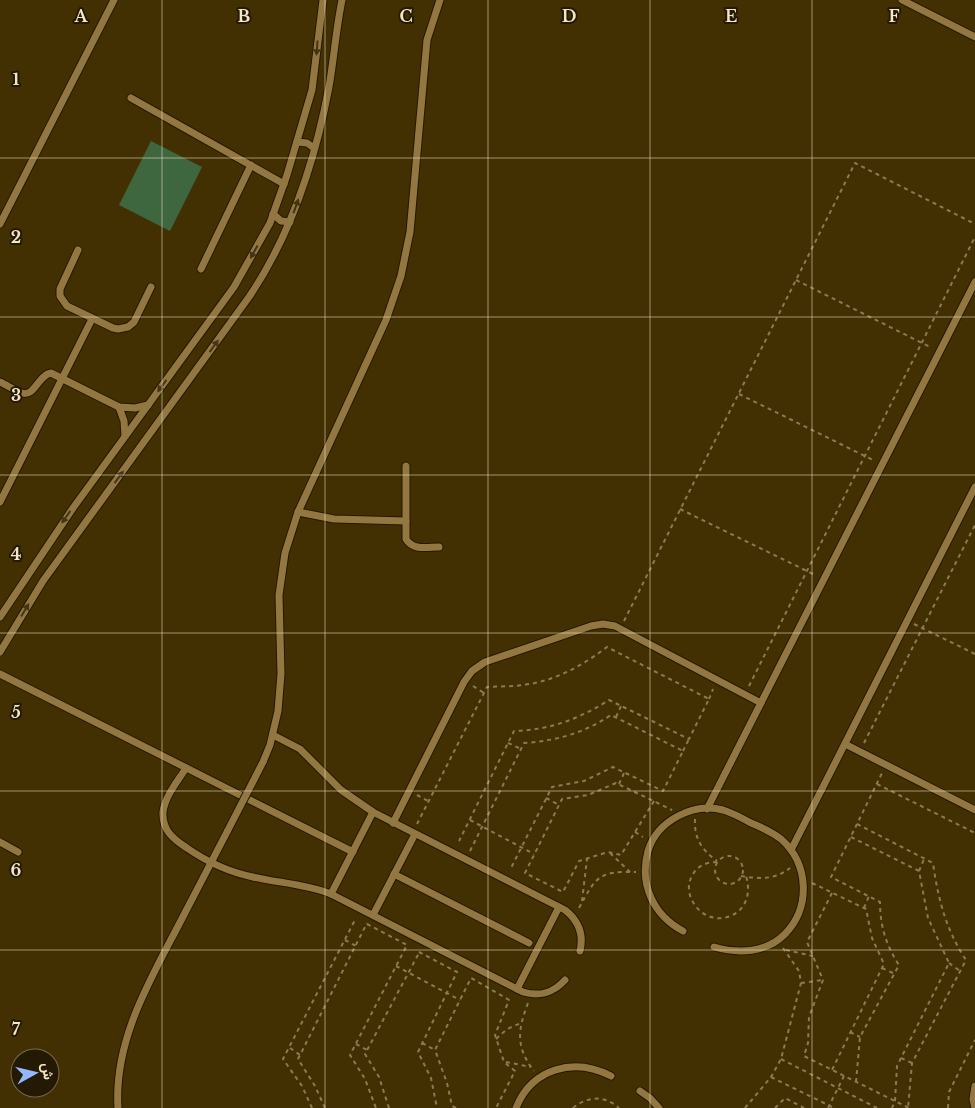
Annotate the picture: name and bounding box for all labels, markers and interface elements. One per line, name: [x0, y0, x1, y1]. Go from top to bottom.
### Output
text: A: [74, 6, 89, 26]
text: B: [238, 6, 251, 26]
text: C: [399, 6, 413, 26]
text: D: [562, 6, 576, 26]
text: E: [725, 6, 737, 26]
text: F: [888, 6, 900, 26]
one-way arrow: [313, 41, 321, 57]
text: 1: [13, 69, 20, 89]
one-way arrow: [293, 199, 300, 214]
text: 2: [11, 227, 21, 247]
one-way arrow: [250, 246, 259, 259]
one-way arrow: [209, 339, 219, 353]
one-way arrow: [157, 379, 167, 393]
text: 3: [11, 385, 21, 405]
one-way arrow: [113, 471, 124, 484]
one-way arrow: [61, 511, 71, 524]
text: 4: [11, 544, 21, 564]
one-way arrow: [20, 603, 29, 616]
text: 5: [11, 702, 21, 722]
text: 6: [11, 860, 22, 880]
text: 7: [12, 1019, 21, 1039]
north arrow: [10, 1048, 60, 1098]
text: ش: [38, 1062, 58, 1081]

